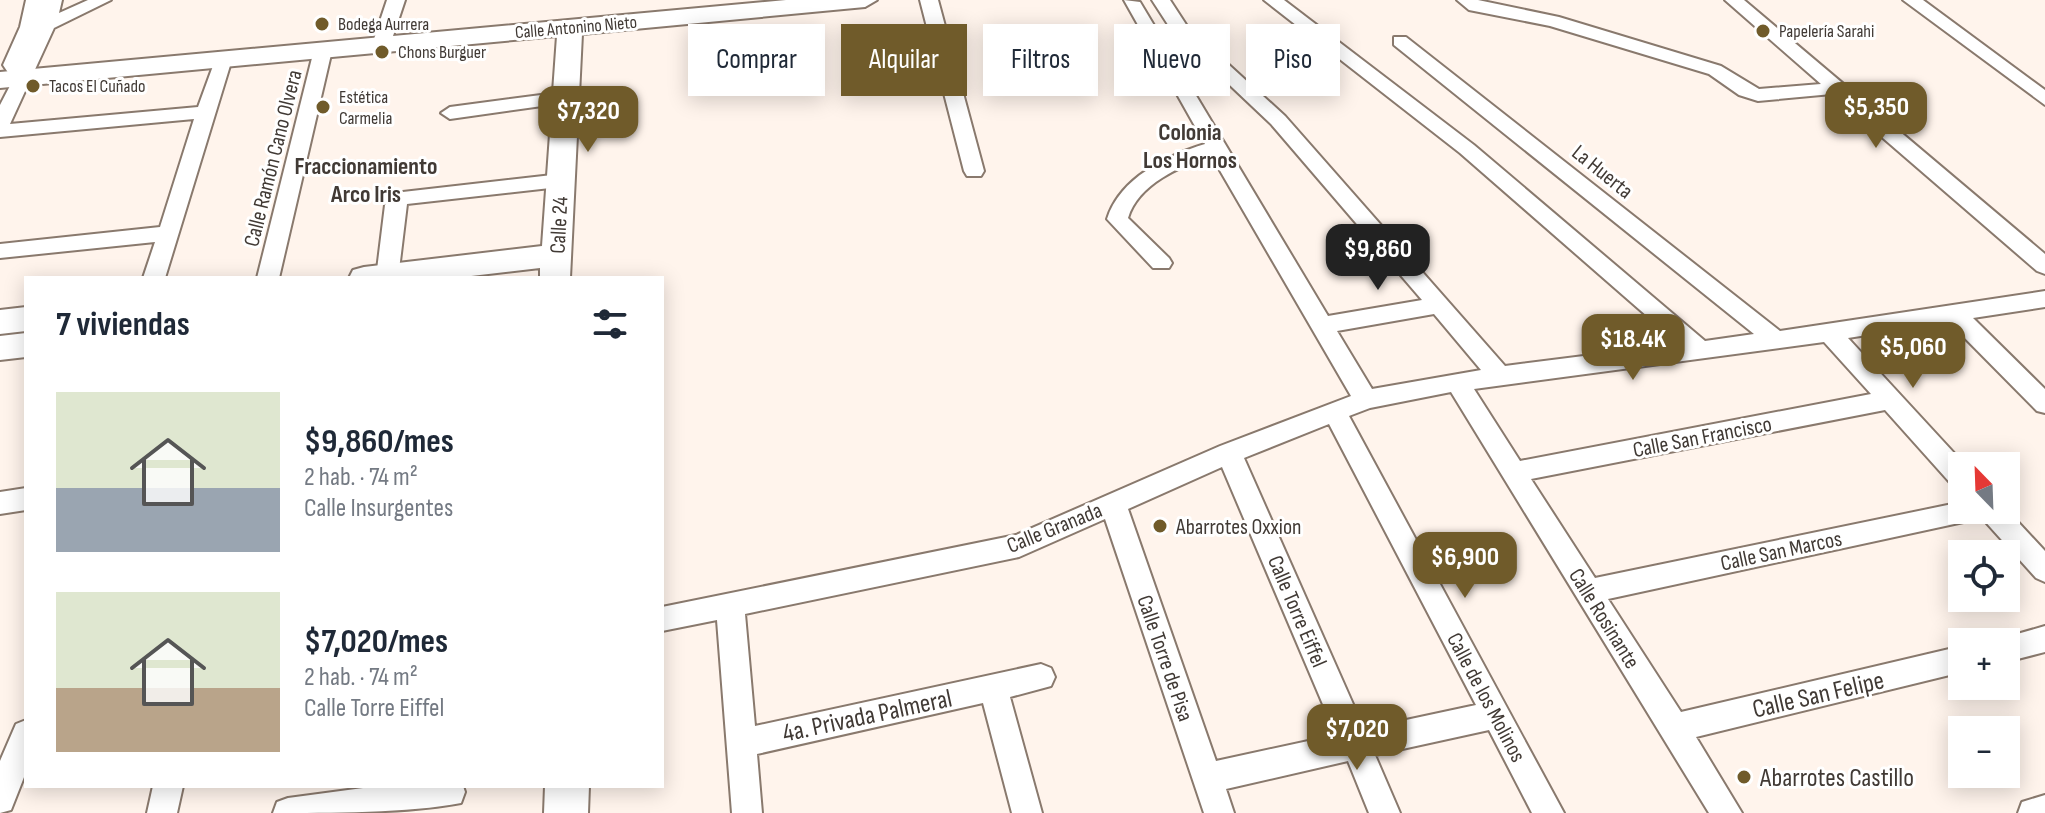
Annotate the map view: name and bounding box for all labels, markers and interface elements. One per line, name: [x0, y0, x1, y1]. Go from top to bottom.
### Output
street label: Calle Antonino Nieto: [514, 12, 638, 43]
place label: Bodega Aurrera: [338, 14, 429, 35]
marker: Bodega Aurrera: [313, 15, 331, 33]
place label: Papelería Sarahi: [1779, 21, 1874, 42]
marker: Papelería Sarahi: [1754, 22, 1772, 40]
chip: Comprar: [688, 24, 825, 96]
chip: Alquilar: [841, 24, 967, 96]
chip: Filtros: [983, 24, 1098, 96]
chip: Nuevo: [1114, 24, 1230, 96]
chip: Piso: [1246, 24, 1340, 96]
place label: Chons Burguer: [398, 42, 486, 63]
marker: Chons Burguer: [373, 43, 391, 61]
street label: Calle Ramón Cano Olvera: [238, 67, 308, 250]
place label: Tacos El Cuñado: [49, 76, 145, 97]
marker: Tacos El Cuñado: [24, 77, 42, 95]
pin: $5,350: [1811, 82, 1941, 150]
pin: $7,320: [523, 86, 653, 154]
place label: Estética Carmelia: [339, 87, 392, 129]
text: $5,350: [1843, 92, 1909, 123]
text: $7,320: [556, 96, 620, 127]
marker: Estética Carmelia: [314, 98, 332, 116]
district label: Colonia Los Hornos: [1143, 118, 1237, 175]
street label: La Huerta: [1566, 139, 1638, 205]
district label: Fraccionamiento Arco Iris: [295, 152, 437, 209]
street label: Calle 24: [545, 196, 574, 254]
pin: $9,860: [1313, 224, 1443, 292]
text: $9,860: [1344, 234, 1412, 265]
icon: filters: [588, 302, 632, 346]
text: 7 viviendas: [56, 304, 190, 345]
pin: $18.4K: [1568, 314, 1698, 382]
pin: $5,060: [1848, 322, 1978, 390]
text: $18.4K: [1600, 324, 1666, 355]
text: $5,060: [1879, 332, 1947, 363]
street label: Calle San Francisco: [1631, 411, 1774, 464]
text: $9,860/mes: [304, 421, 454, 462]
icon: home: [120, 424, 216, 520]
north arrow: [1948, 452, 2020, 524]
map controls: [1948, 452, 2020, 788]
text: 2 hab. · 74 m²: [304, 462, 418, 493]
text: Calle Insurgentes: [304, 493, 453, 524]
street label: Calle Granada: [1003, 497, 1106, 560]
place label: Abarrotes Oxxion: [1175, 514, 1301, 541]
marker: Abarrotes Oxxion: [1151, 517, 1169, 535]
street label: Calle San Marcos: [1718, 525, 1845, 577]
pin: $6,900: [1400, 532, 1530, 600]
button: locate: [1948, 540, 2020, 612]
text: $6,900: [1431, 542, 1499, 573]
street label: Calle Torre Eiffel: [1261, 552, 1332, 672]
street label: Calle Rosinante: [1562, 564, 1645, 674]
street label: Calle Torre de Pisa: [1130, 592, 1199, 725]
text: $7,020/mes: [304, 621, 448, 662]
icon: home: [120, 624, 216, 720]
street label: Calle de los Molinos: [1440, 628, 1531, 767]
button: +: [1948, 628, 2020, 700]
text: 2 hab. · 74 m²: [304, 662, 418, 693]
street label: Calle San Felipe: [1749, 665, 1887, 726]
street label: 4a. Privada Palmeral: [780, 683, 955, 750]
text: Calle Torre Eiffel: [304, 693, 444, 724]
pin: $7,020: [1292, 704, 1422, 772]
text: $7,020: [1325, 714, 1389, 745]
button: −: [1948, 716, 2020, 788]
place label: Abarrotes Castillo: [1759, 763, 1914, 794]
marker: Abarrotes Castillo: [1735, 768, 1753, 786]

